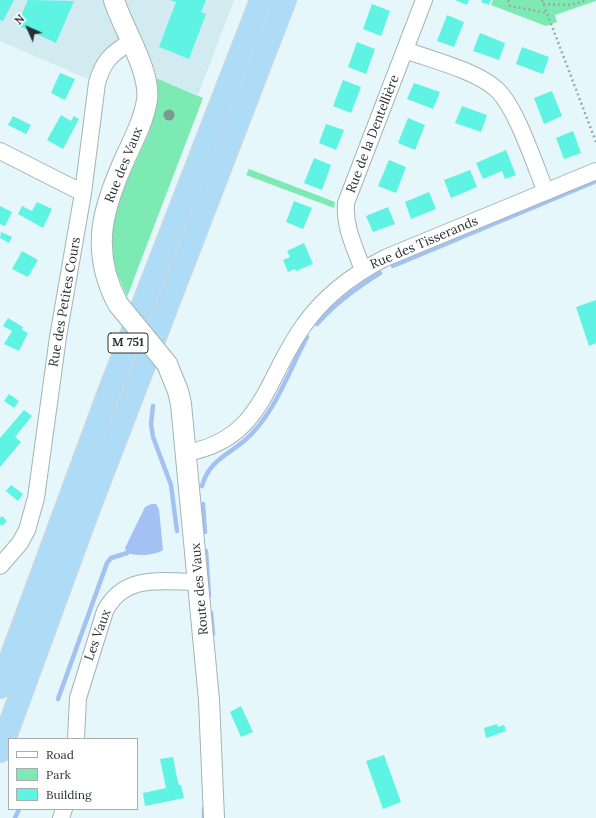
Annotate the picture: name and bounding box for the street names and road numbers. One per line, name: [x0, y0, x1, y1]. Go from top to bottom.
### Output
street label: Rue de la Dentellière: [343, 73, 403, 195]
street label: Rue des Vaux: [102, 125, 146, 205]
street label: Rue des Tisserands: [368, 213, 480, 273]
street label: Rue des Petites Cours: [46, 236, 84, 368]
road number: M 751: [108, 333, 148, 353]
street label: Route des Vaux: [188, 542, 212, 636]
street label: Les Vaux: [82, 607, 114, 663]

